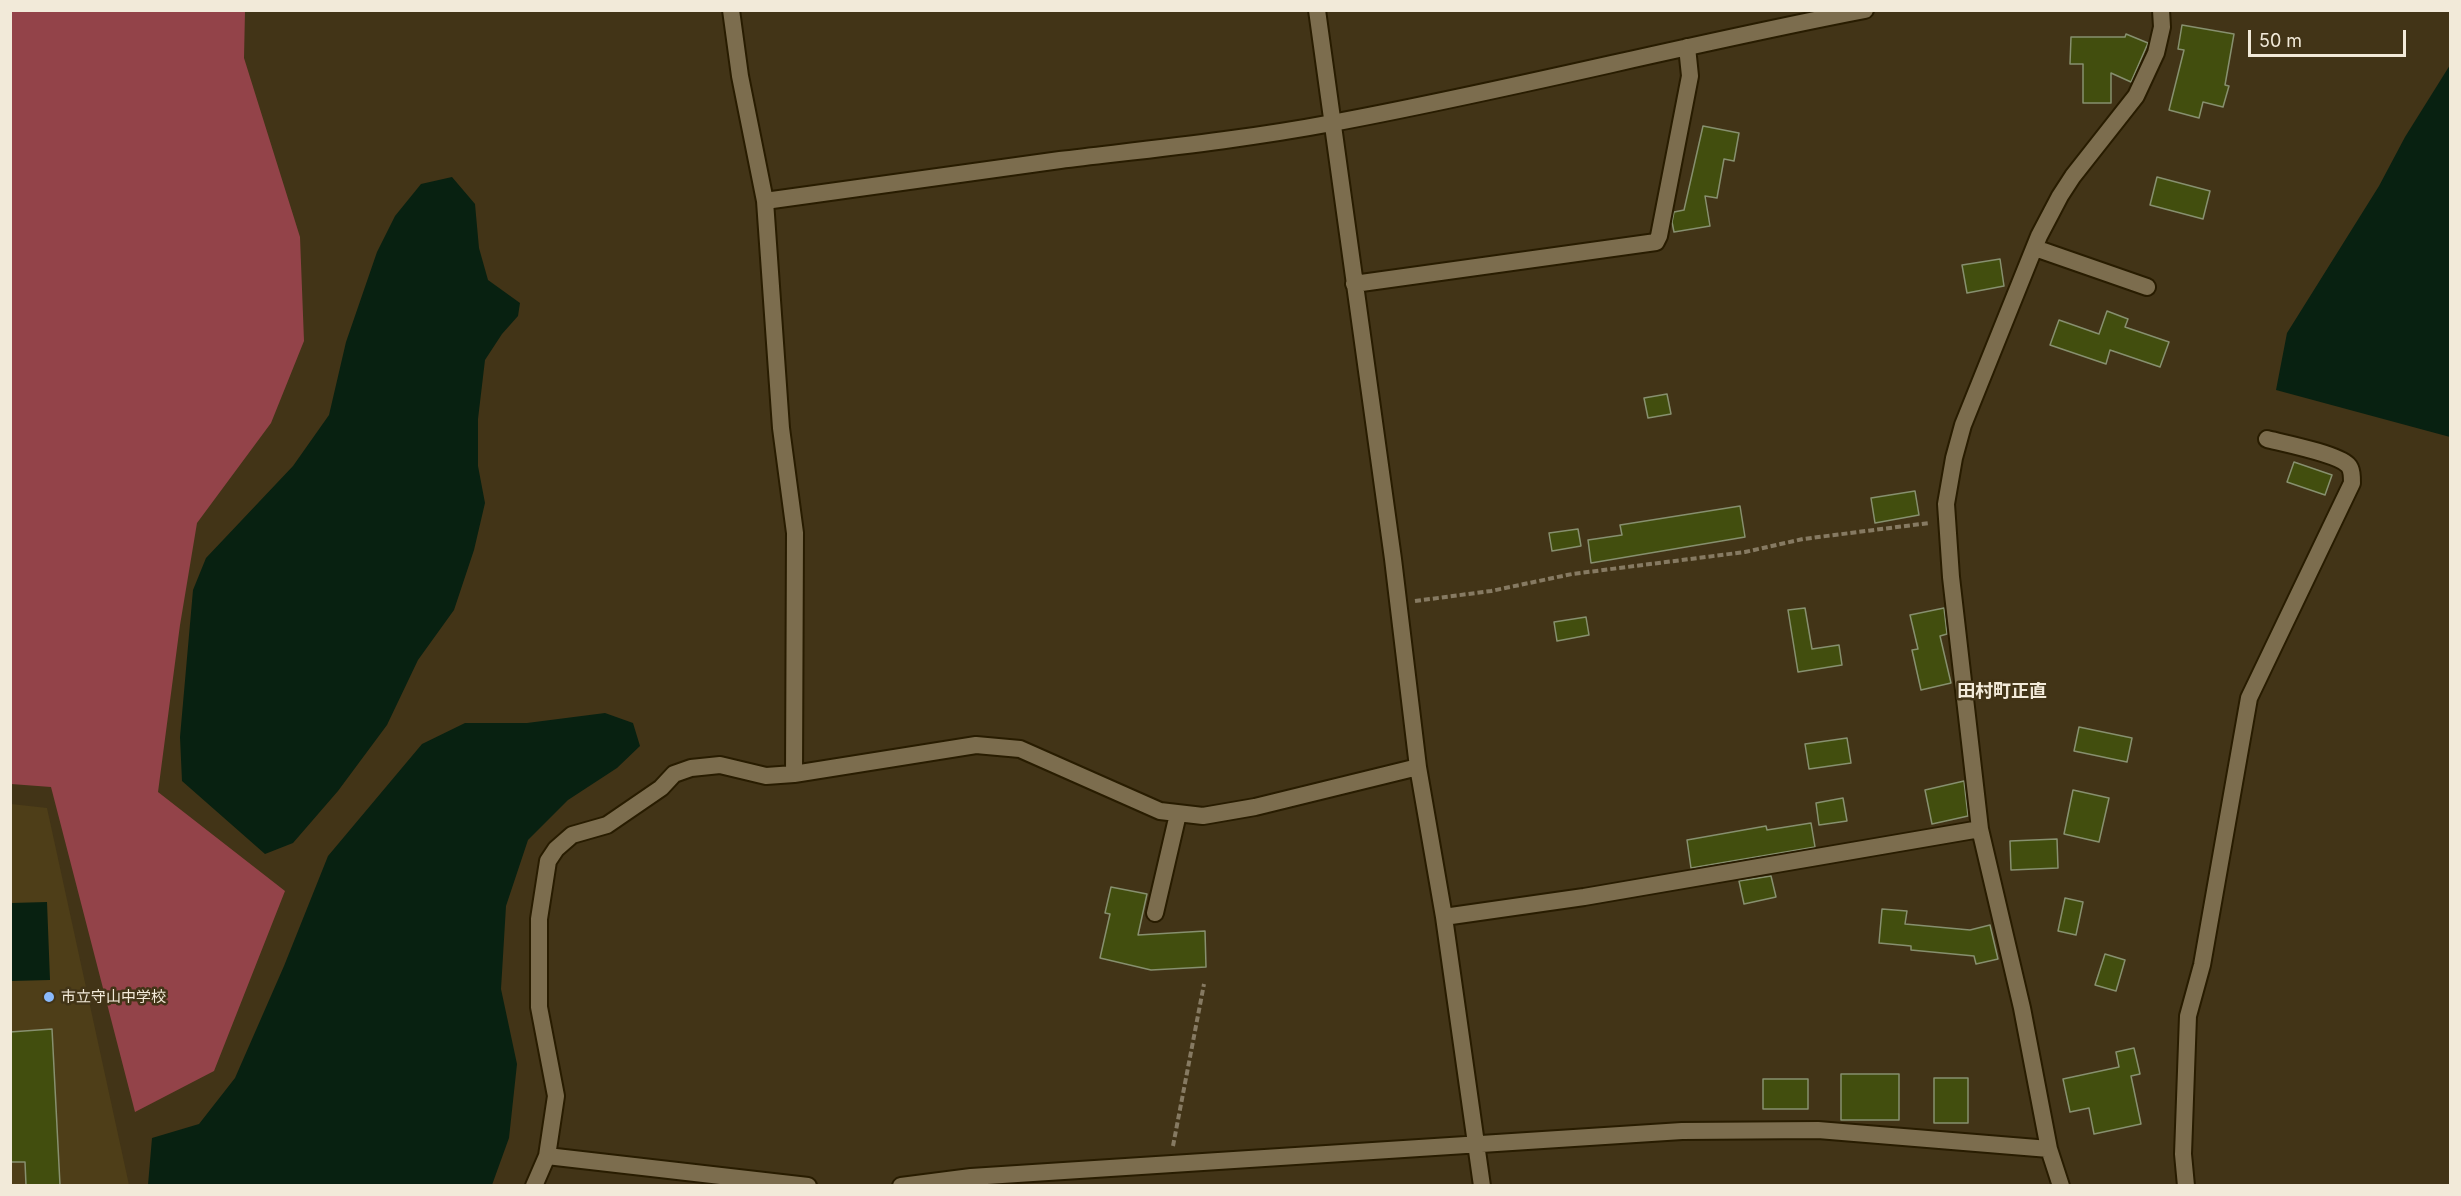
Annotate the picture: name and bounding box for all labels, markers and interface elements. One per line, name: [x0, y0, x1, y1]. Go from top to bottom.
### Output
scale bar: [2251, 18, 2408, 56]
text: 50 m: [2259, 30, 2302, 51]
district label: 田村町正直: [1957, 681, 2047, 703]
place label: 市立守山中学校: [61, 988, 166, 1006]
marker: 市立守山中学校: [42, 990, 56, 1004]

